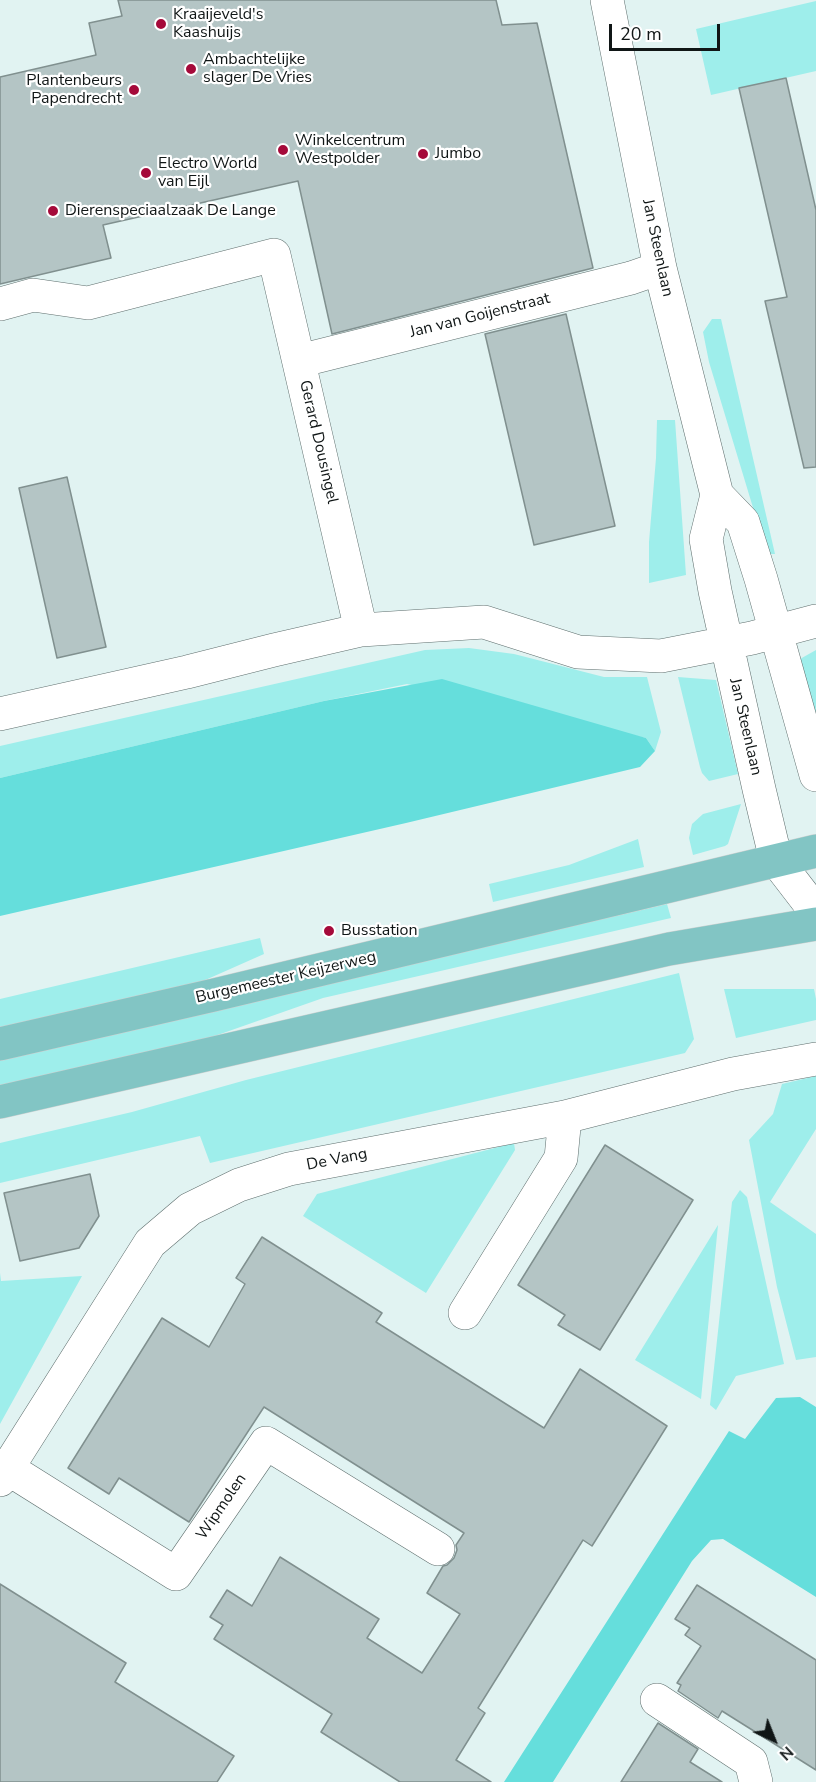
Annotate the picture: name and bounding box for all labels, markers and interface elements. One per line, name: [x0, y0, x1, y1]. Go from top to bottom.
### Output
place label: Kraaijeveld's Kaashuijs: [173, 5, 263, 43]
scale bar: [612, 12, 723, 50]
marker: Kraaijeveld's Kaashuijs: [154, 17, 168, 31]
text: 20 m: [620, 22, 662, 46]
place label: Ambachtelijke slager De Vries: [203, 50, 312, 88]
marker: Ambachtelijke slager De Vries: [184, 62, 198, 76]
place label: Plantenbeurs Papendrecht: [26, 71, 122, 109]
marker: Plantenbeurs Papendrecht: [127, 83, 141, 97]
place label: Winkelcentrum Westpolder: [295, 131, 405, 169]
marker: Winkelcentrum Westpolder: [276, 143, 290, 157]
place label: Jumbo: [435, 144, 481, 164]
marker: Jumbo: [416, 147, 430, 161]
place label: Electro World van Eijl: [158, 154, 257, 192]
marker: Electro World van Eijl: [139, 166, 153, 180]
street label: Jan Steenlaan: [637, 198, 677, 298]
place label: Dierenspeciaalzaak De Lange: [65, 201, 276, 221]
marker: Dierenspeciaalzaak De Lange: [46, 204, 60, 218]
street label: Jan van Goijenstraat: [408, 289, 552, 343]
street label: Gerard Dousingel: [294, 378, 342, 506]
street label: Jan Steenlaan: [725, 677, 765, 777]
place label: Busstation: [341, 921, 417, 941]
marker: Busstation: [322, 924, 336, 938]
street label: Burgemeester Keijzerweg: [194, 948, 378, 1008]
street label: De Vang: [305, 1145, 369, 1175]
street label: Wipmolen: [193, 1470, 251, 1544]
north arrow: [744, 1710, 804, 1770]
text: N: [774, 1741, 798, 1765]

